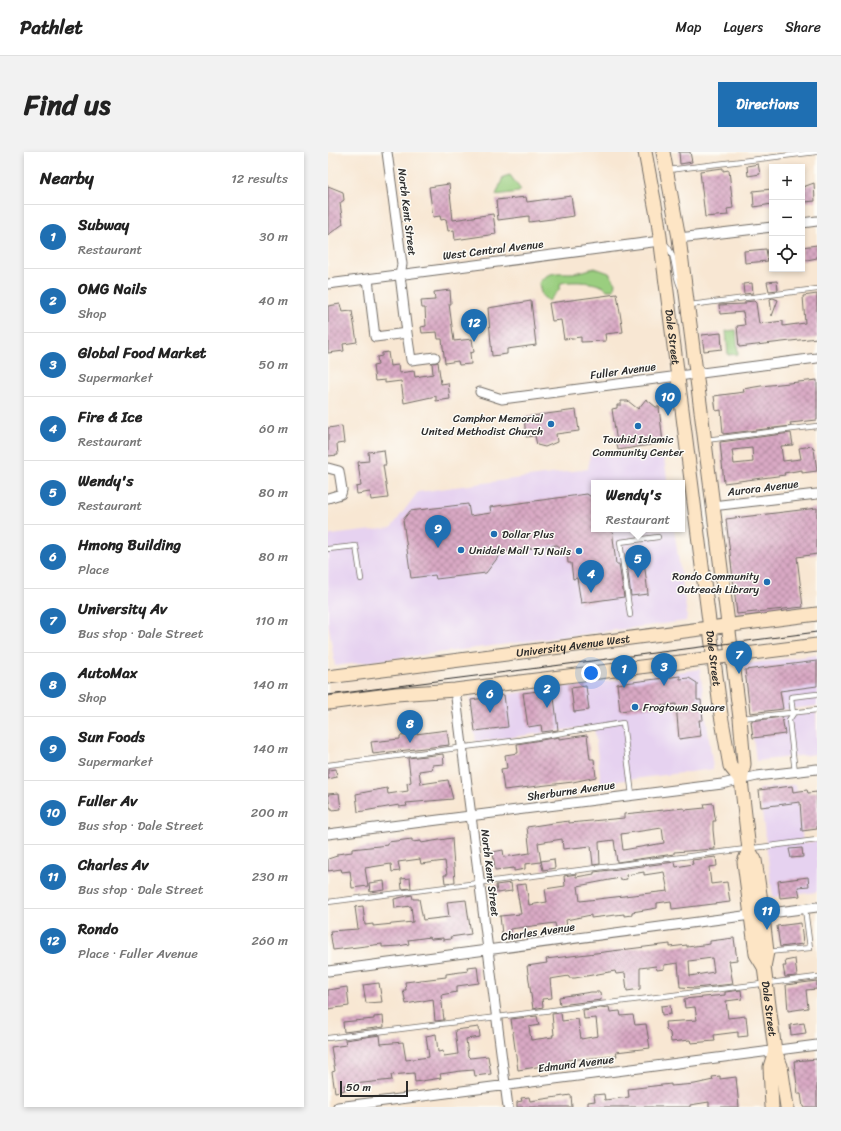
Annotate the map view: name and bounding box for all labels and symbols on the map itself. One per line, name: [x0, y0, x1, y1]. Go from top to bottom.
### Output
street label: North Kent Street: [392, 167, 422, 257]
street label: West Central Avenue: [442, 234, 545, 266]
street label: Dale Street: [660, 308, 686, 366]
pin: 12: [461, 309, 487, 342]
street label: Fuller Avenue: [589, 357, 657, 385]
pin: 10: [655, 383, 681, 416]
place label: Camphor Memorial United Methodist Church: [421, 409, 544, 441]
marker: Camphor Memorial United Methodist Church: [546, 419, 556, 429]
marker: Towhid Islamic Community Center: [633, 421, 643, 431]
place label: Towhid Islamic Community Center: [592, 430, 685, 462]
street label: Aurora Avenue: [726, 474, 800, 502]
pin: 9: [425, 515, 451, 548]
place label: Dollar Plus: [502, 525, 555, 544]
marker: Dollar Plus: [489, 529, 499, 539]
place label: Unidale Mall: [469, 541, 529, 560]
place label: TJ Nails: [533, 542, 572, 561]
marker: Unidale Mall: [456, 545, 466, 555]
pin: 5: [625, 545, 651, 578]
marker: TJ Nails: [574, 546, 584, 556]
pin: 4: [578, 560, 604, 593]
place label: Rondo Community Outreach Library: [672, 567, 759, 599]
marker: Rondo Community Outreach Library: [762, 577, 772, 587]
street label: University Avenue West: [515, 629, 631, 662]
street label: Dale Street: [701, 629, 727, 687]
pin: 7: [726, 641, 752, 674]
pin: 3: [651, 653, 677, 686]
pin: 1: [611, 655, 637, 688]
your location: [581, 663, 601, 683]
pin: 2: [534, 675, 560, 708]
pin: 6: [477, 680, 503, 713]
place label: Frogtown Square: [643, 698, 725, 717]
marker: Frogtown Square: [630, 702, 640, 712]
pin: 8: [397, 710, 423, 743]
street label: Sherburne Avenue: [526, 775, 617, 807]
street label: North Kent Street: [475, 828, 505, 918]
pin: 11: [754, 897, 780, 930]
street label: Charles Avenue: [500, 917, 577, 947]
street label: Dale Street: [756, 980, 783, 1038]
street label: Edmund Avenue: [537, 1050, 615, 1078]
scale bar: [340, 1079, 408, 1098]

